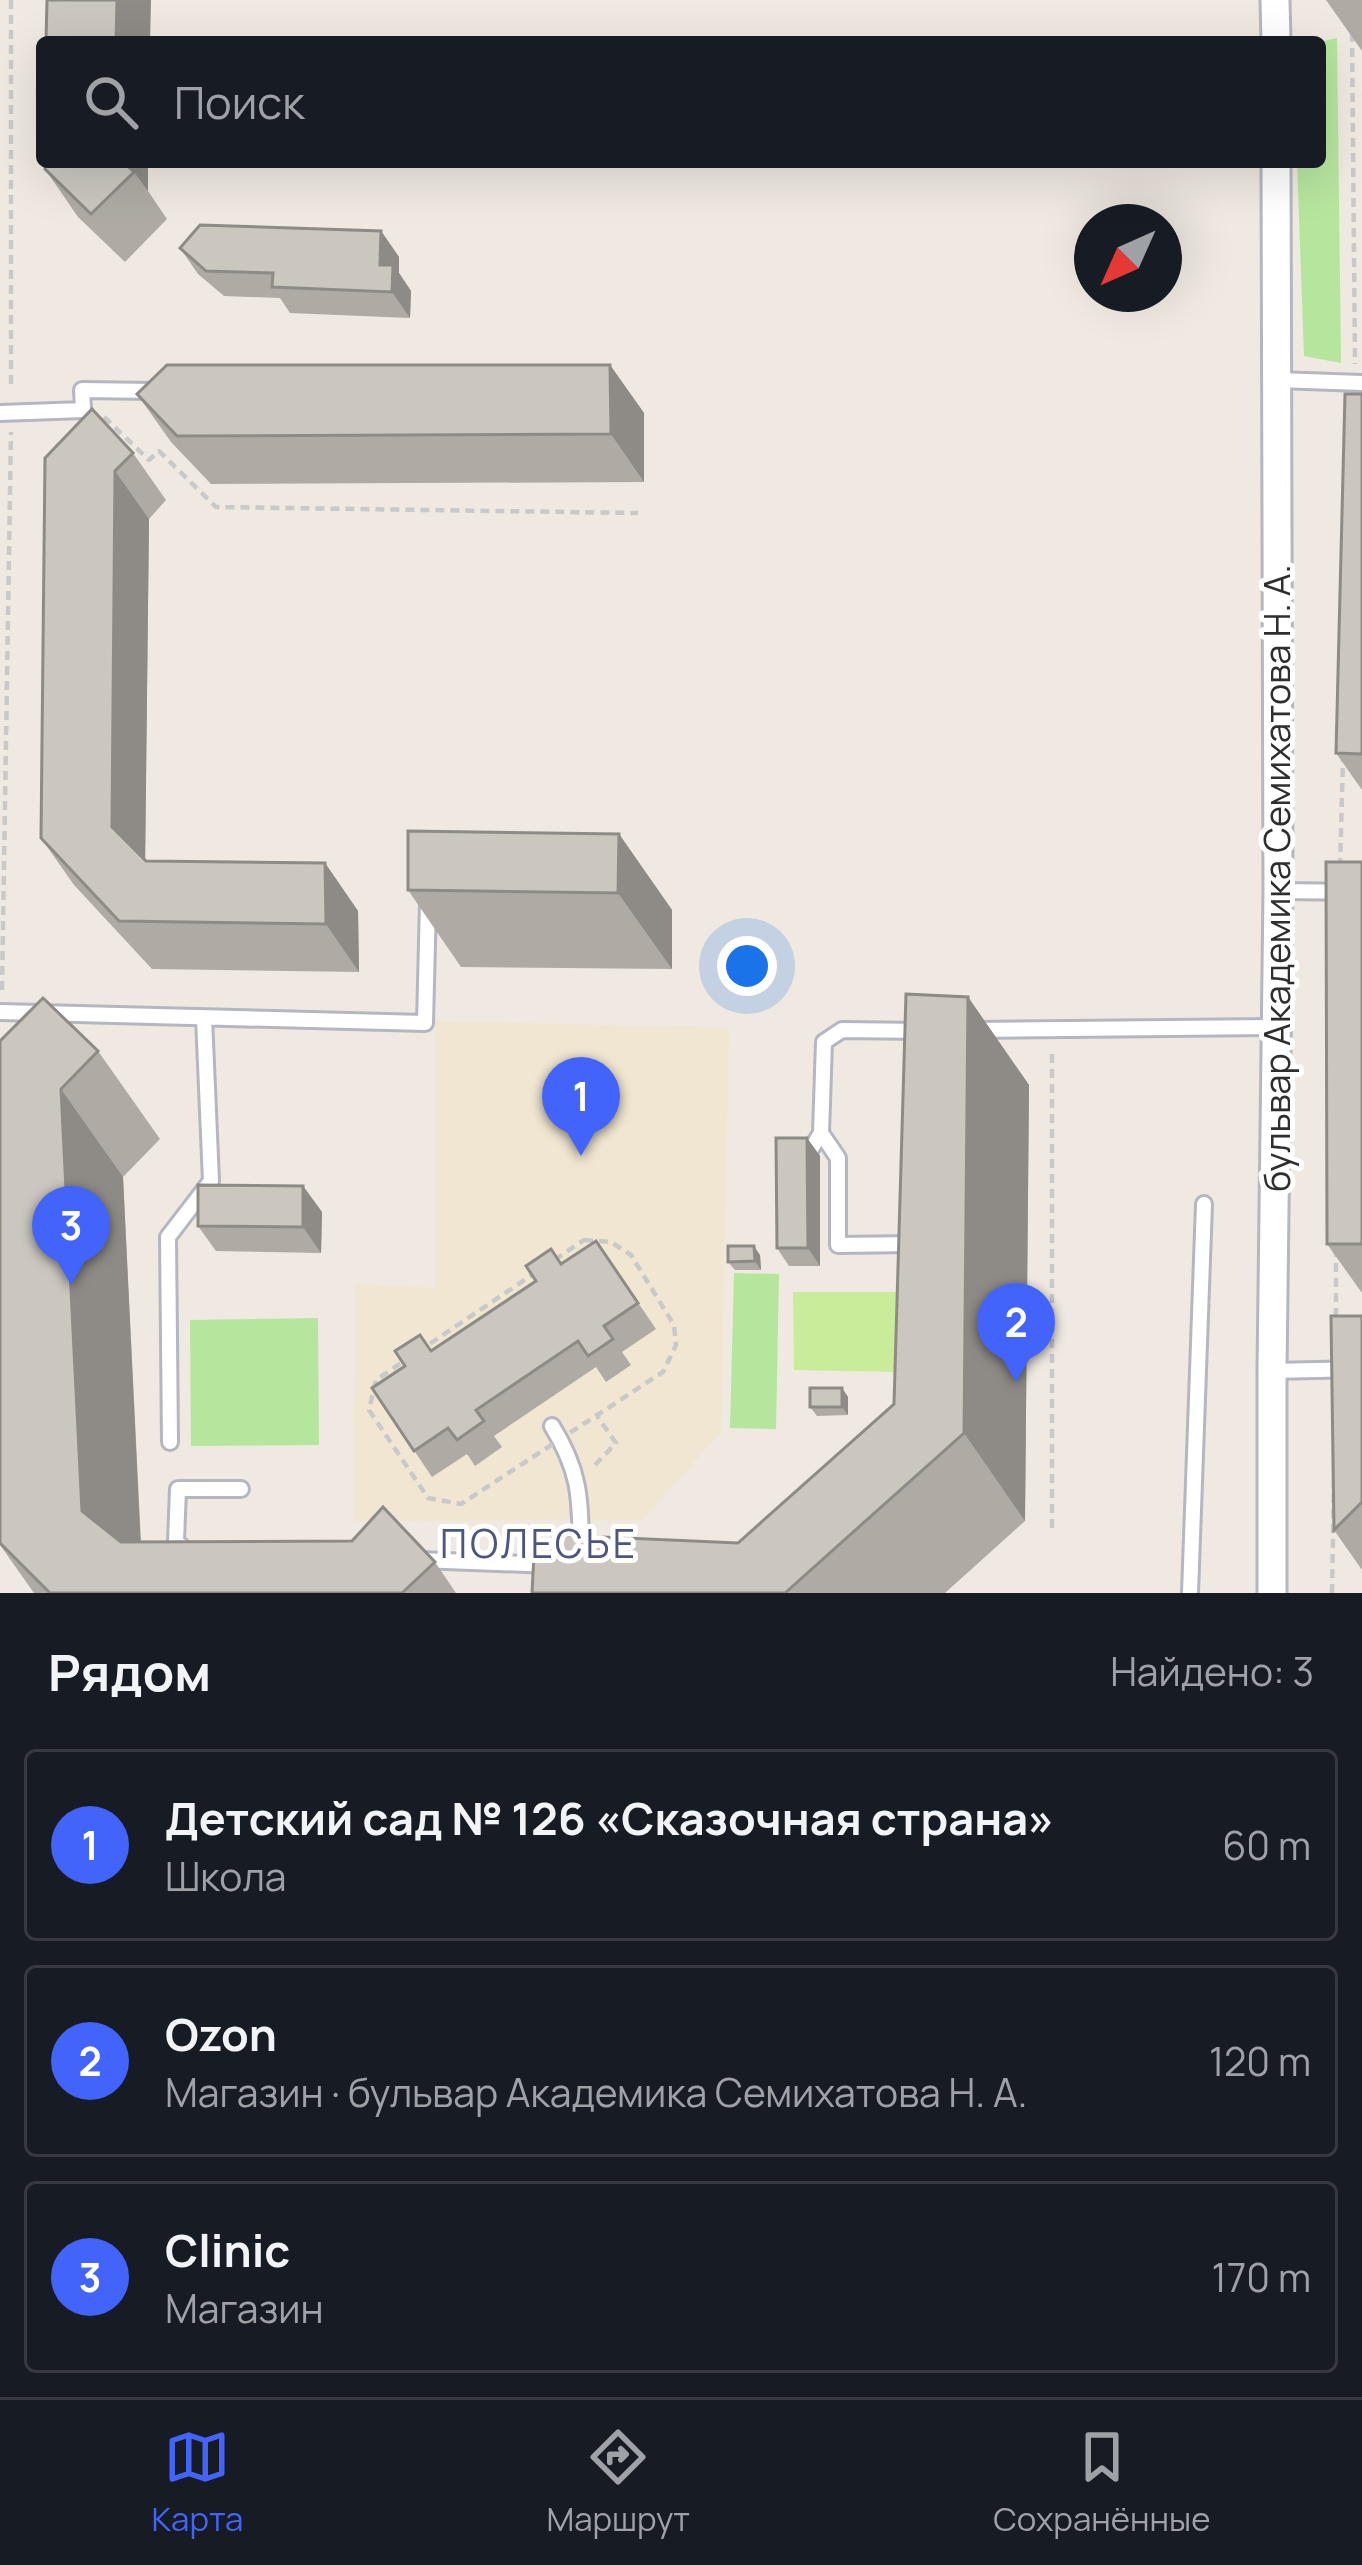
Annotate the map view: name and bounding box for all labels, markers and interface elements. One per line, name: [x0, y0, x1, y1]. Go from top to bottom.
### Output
search box: [36, 36, 1326, 168]
icon: search: [78, 69, 144, 135]
text: Поиск: [174, 71, 305, 133]
north arrow: [1074, 204, 1182, 312]
street label: бульвар Академика Семихатова Н. А.: [1252, 564, 1301, 1192]
your location: [717, 936, 777, 996]
pin: 1: [542, 1057, 620, 1156]
pin: 3: [32, 1186, 110, 1285]
pin: 2: [977, 1283, 1055, 1382]
district label: ПОЛЕСЬЕ: [440, 1516, 638, 1570]
text: Рядом: [48, 1637, 211, 1706]
text: Найдено: 3: [1110, 1644, 1314, 1698]
text: Детский сад № 126 «Сказочная страна»: [165, 1787, 1054, 1849]
text: 1: [81, 1818, 99, 1872]
text: 60 m: [1222, 1818, 1311, 1872]
text: Школа: [165, 1849, 287, 1903]
text: Ozon: [165, 2003, 277, 2065]
text: 2: [78, 2034, 102, 2088]
text: 120 m: [1209, 2034, 1311, 2088]
text: Магазин · бульвар Академика Семихатова Н. А.: [165, 2065, 1028, 2119]
text: Clinic: [165, 2219, 290, 2281]
text: 3: [79, 2250, 101, 2304]
text: 170 m: [1212, 2250, 1311, 2304]
text: Магазин: [165, 2281, 323, 2335]
tab: Карта: [152, 2424, 243, 2541]
tab: Маршрут: [546, 2424, 690, 2541]
tab: Сохранённые: [993, 2424, 1210, 2541]

